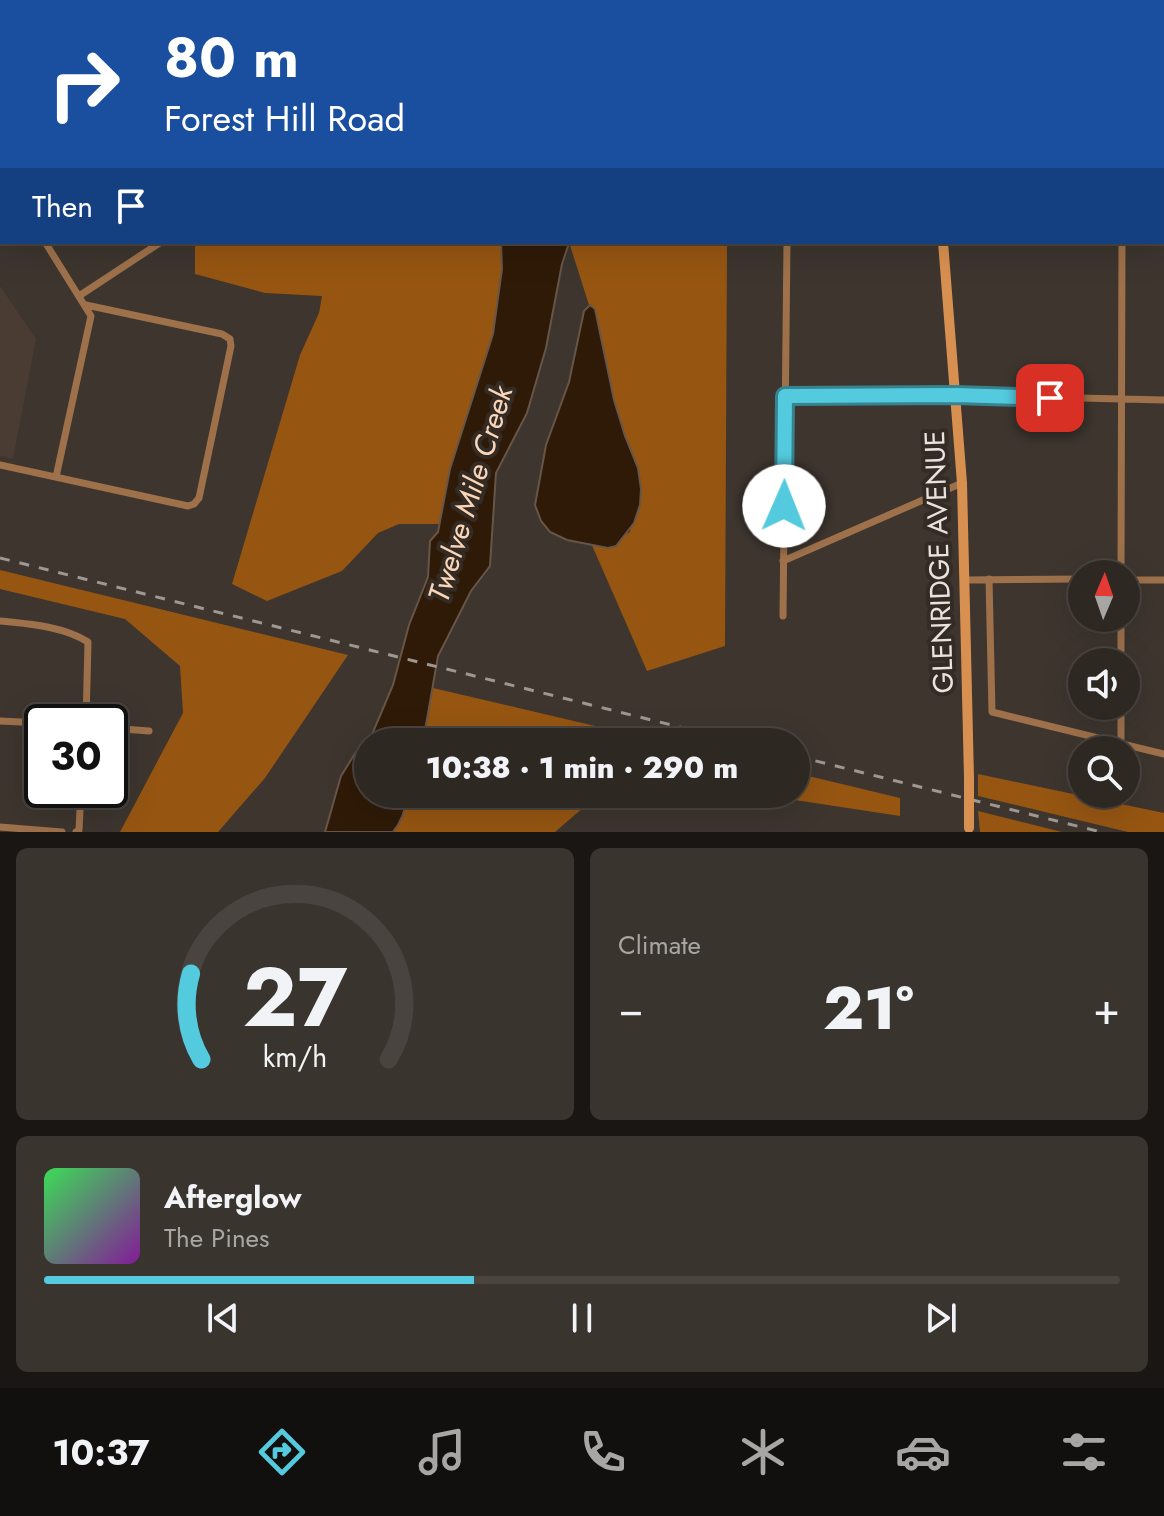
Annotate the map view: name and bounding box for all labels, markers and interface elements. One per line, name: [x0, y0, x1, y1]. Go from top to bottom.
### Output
text: 80 m: [164, 17, 299, 98]
icon: right: [32, 32, 136, 136]
text: Forest Hill Road: [164, 92, 405, 144]
icon: arrive: [109, 184, 153, 228]
text: Then: [32, 185, 93, 228]
pin: [1016, 364, 1084, 432]
icon: arrive: [1028, 376, 1072, 420]
water label: Twelve Mile Creek: [417, 379, 524, 608]
street label: GLENRIDGE AVENUE: [914, 430, 964, 694]
position arrow: [742, 464, 826, 548]
north arrow: [1068, 560, 1140, 632]
map controls: [1068, 560, 1140, 808]
button: sound: [1068, 648, 1140, 720]
speed limit sign: 30: [24, 704, 128, 808]
button: search: [1068, 736, 1140, 808]
text: 10:38 · 1 min · 290 m: [426, 746, 738, 789]
text: Climate: [618, 926, 701, 964]
text: 27: [243, 937, 347, 1057]
text: 21°: [823, 965, 914, 1052]
text: −: [618, 977, 644, 1041]
text: +: [1093, 977, 1120, 1041]
text: km/h: [263, 1036, 327, 1078]
text: Afterglow: [164, 1176, 301, 1219]
text: The Pines: [164, 1219, 269, 1257]
icon: previous: [201, 1296, 245, 1340]
icon: pause: [560, 1296, 604, 1340]
icon: next: [919, 1296, 963, 1340]
icon: directions: [254, 1424, 310, 1480]
icon: music: [414, 1424, 470, 1480]
icon: phone: [575, 1424, 631, 1480]
icon: climate: [735, 1424, 791, 1480]
icon: car: [895, 1424, 951, 1480]
icon: filters: [1056, 1424, 1112, 1480]
text: 10:37: [52, 1426, 149, 1478]

